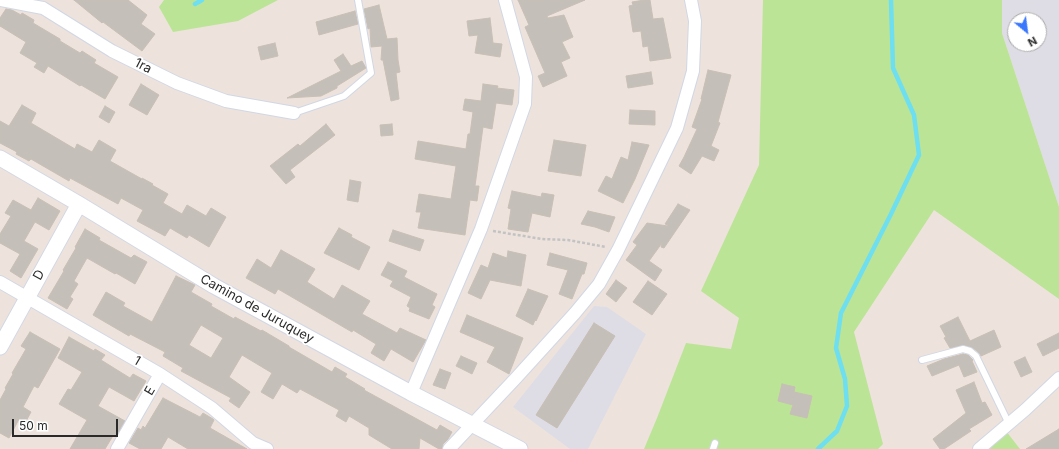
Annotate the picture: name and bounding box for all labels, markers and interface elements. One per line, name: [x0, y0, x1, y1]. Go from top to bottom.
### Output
north arrow: [1007, 12, 1047, 52]
text: N: [1025, 33, 1039, 50]
street label: 1ra: [132, 55, 154, 77]
street label: D: [30, 267, 48, 283]
street label: Camino de Juruquey: [197, 271, 317, 347]
street label: 1: [131, 353, 143, 369]
street label: E: [141, 384, 159, 398]
scale bar: [14, 411, 120, 437]
text: 50 m: [19, 418, 48, 433]

